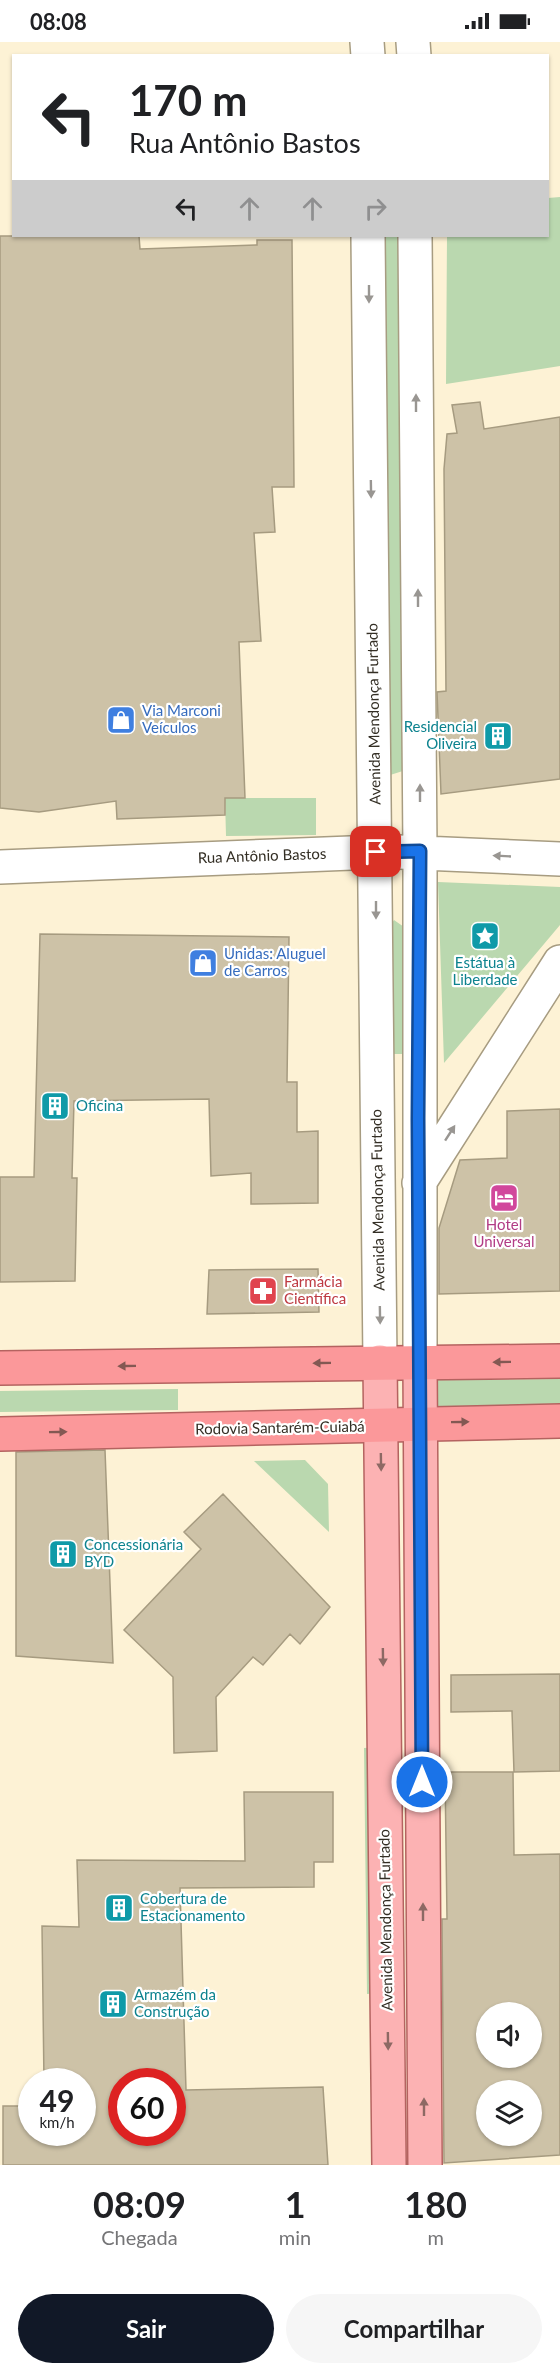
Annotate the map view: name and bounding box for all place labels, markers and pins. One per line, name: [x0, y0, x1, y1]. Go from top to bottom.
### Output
place label: Via Marconi Veículos: [142, 701, 221, 736]
shop icon: Via Marconi Veículos: [105, 704, 137, 736]
place label: Residencial Oliveira: [404, 717, 477, 752]
building icon: Residencial Oliveira: [482, 720, 514, 752]
pin: [350, 826, 401, 877]
place icon: Estátua à Liberdade: [469, 920, 501, 952]
place label: Unidas: Aluguel de Carros: [224, 944, 326, 979]
shop icon: Unidas: Aluguel de Carros: [187, 947, 219, 979]
place label: Estátua à Liberdade: [453, 953, 518, 988]
building icon: Oficina: [39, 1090, 71, 1122]
place label: Oficina: [76, 1096, 123, 1114]
hotel icon: Hotel Universal: [488, 1182, 520, 1214]
place label: Hotel Universal: [473, 1215, 535, 1250]
place label: Farmácia Científica: [284, 1272, 346, 1307]
pharmacy icon: Farmácia Científica: [247, 1275, 279, 1307]
place label: Concessionária BYD: [84, 1535, 183, 1570]
building icon: Concessionária BYD: [47, 1538, 79, 1570]
place label: Cobertura de Estacionamento: [140, 1889, 245, 1924]
building icon: Cobertura de Estacionamento: [103, 1892, 135, 1924]
place label: Armazém da Construção: [134, 1985, 216, 2020]
building icon: Armazém da Construção: [97, 1988, 129, 2020]

